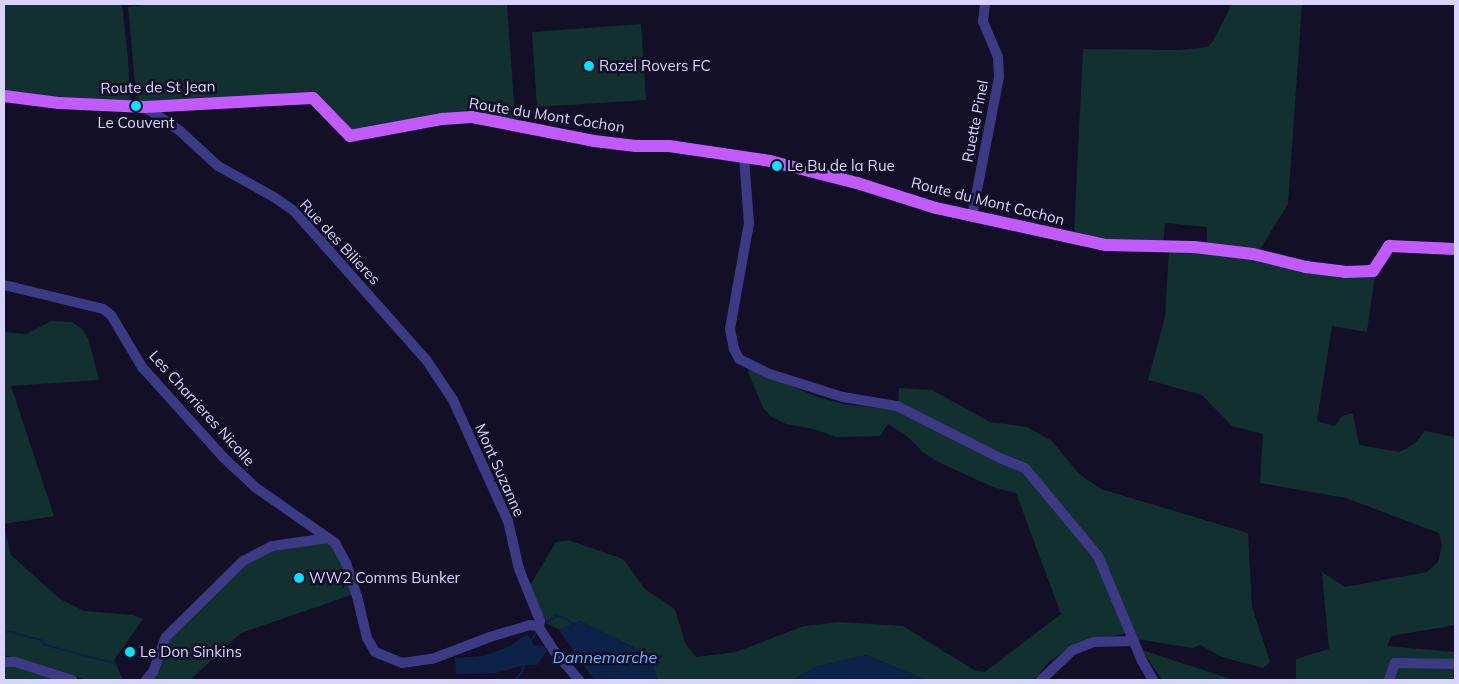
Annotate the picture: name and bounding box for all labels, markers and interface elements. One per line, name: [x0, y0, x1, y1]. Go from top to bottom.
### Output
place label: Rozel Rovers FC: [599, 57, 711, 75]
marker: Rozel Rovers FC: [583, 60, 595, 72]
street label: Route de St Jean: [100, 77, 216, 97]
street label: Ruette Pinel: [958, 78, 992, 164]
street label: Route du Mont Cochon: [468, 94, 626, 136]
marker: Le Couvent: [130, 100, 142, 112]
place label: Le Couvent: [97, 114, 175, 132]
place label: Le Bu de la Rue: [787, 157, 895, 175]
marker: Le Bu de la Rue: [771, 160, 783, 172]
street label: Route du Mont Cochon: [909, 173, 1067, 229]
street label: Rue des Bilieres: [296, 196, 384, 288]
street label: Les Charrieres Nicolle: [145, 347, 259, 469]
street label: Mont Suzanne: [471, 421, 529, 519]
place label: WW2 Comms Bunker: [309, 569, 460, 587]
marker: WW2 Comms Bunker: [293, 572, 305, 584]
place label: Le Don Sinkins: [140, 643, 242, 661]
marker: Le Don Sinkins: [124, 646, 136, 658]
water label: Dannemarche: [553, 647, 657, 667]

